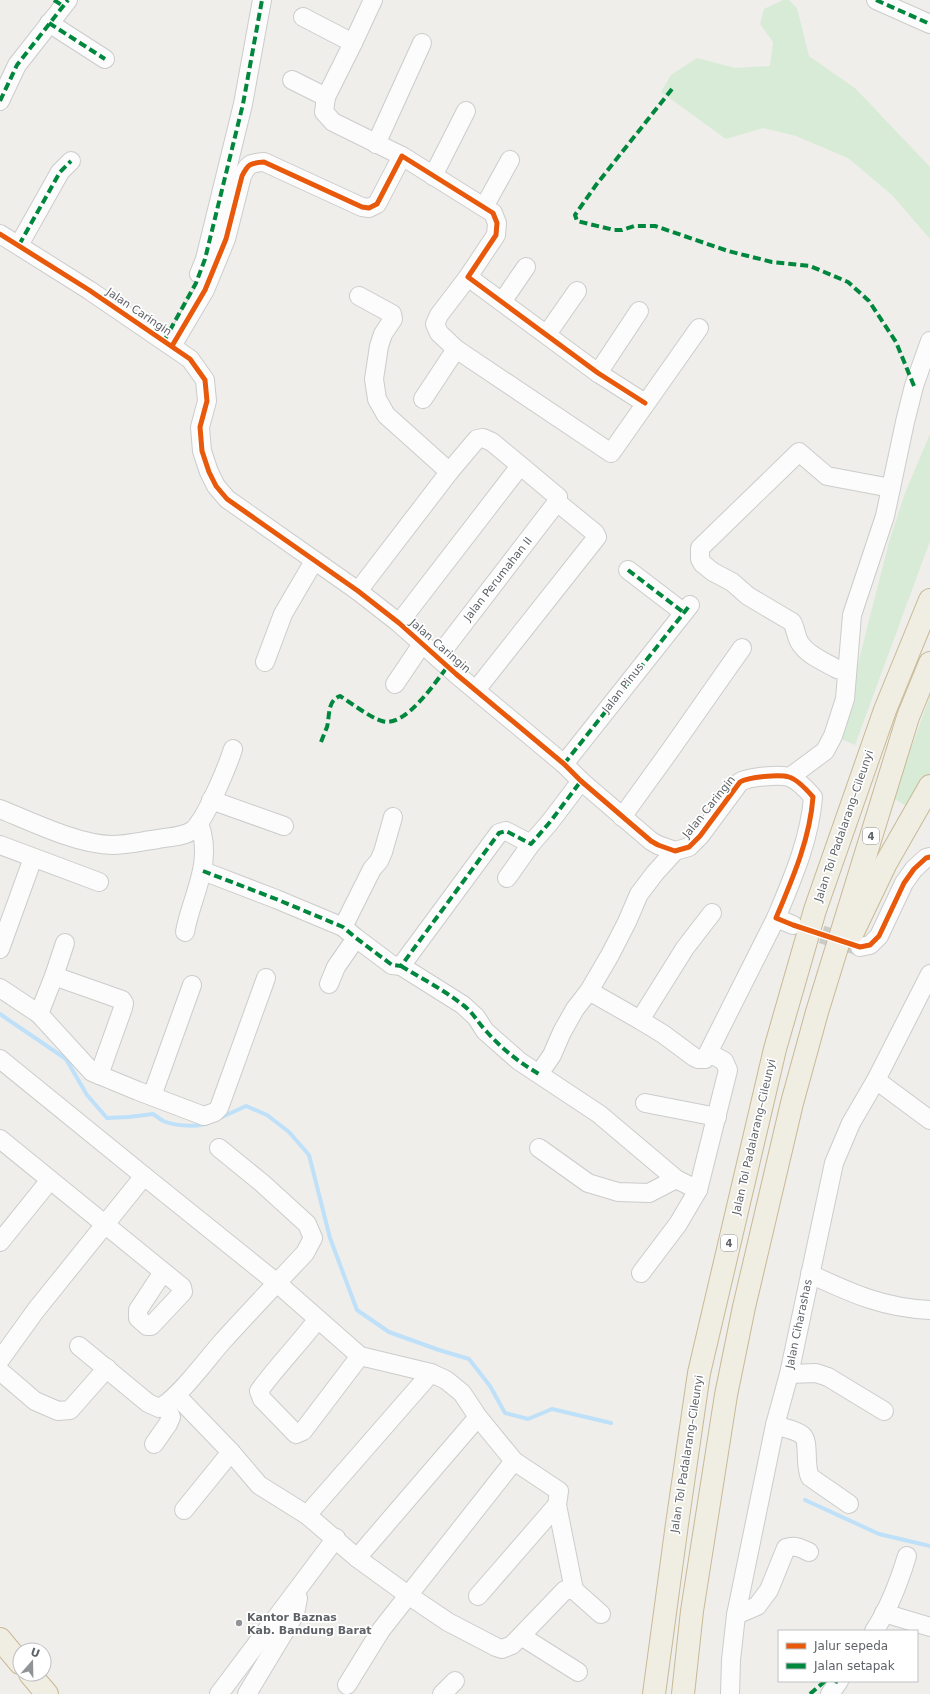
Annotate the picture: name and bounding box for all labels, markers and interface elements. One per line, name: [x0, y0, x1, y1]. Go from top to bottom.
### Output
street label: Jalan Caringin: [103, 285, 174, 339]
street label: Jalan Perumahan II: [461, 534, 535, 624]
street label: Jalan Caringin: [406, 615, 473, 676]
street label: Jalan Pinus: [599, 660, 647, 716]
street label: Jalan Tol Padalarang–Cileunyi: [812, 748, 876, 905]
street label: Jalan Caringin: [679, 773, 738, 841]
road number: 4: [863, 828, 879, 844]
street label: Jalan Tol Padalarang–Cileunyi: [729, 1058, 778, 1217]
road number: 4: [721, 1235, 737, 1251]
street label: Jalan Ciharashas: [783, 1278, 815, 1371]
street label: Jalan Tol Padalarang–Cileunyi: [668, 1374, 706, 1535]
place label: Kantor Baznas Kab. Bandung Barat: [247, 1611, 372, 1637]
marker: Kantor Baznas Kab. Bandung Barat: [234, 1618, 244, 1628]
legend: [778, 1630, 918, 1682]
text: Jalur sepeda: [813, 1639, 888, 1653]
north arrow: [12, 1642, 52, 1682]
text: U: [29, 1645, 42, 1661]
text: Jalan setapak: [813, 1659, 895, 1673]

